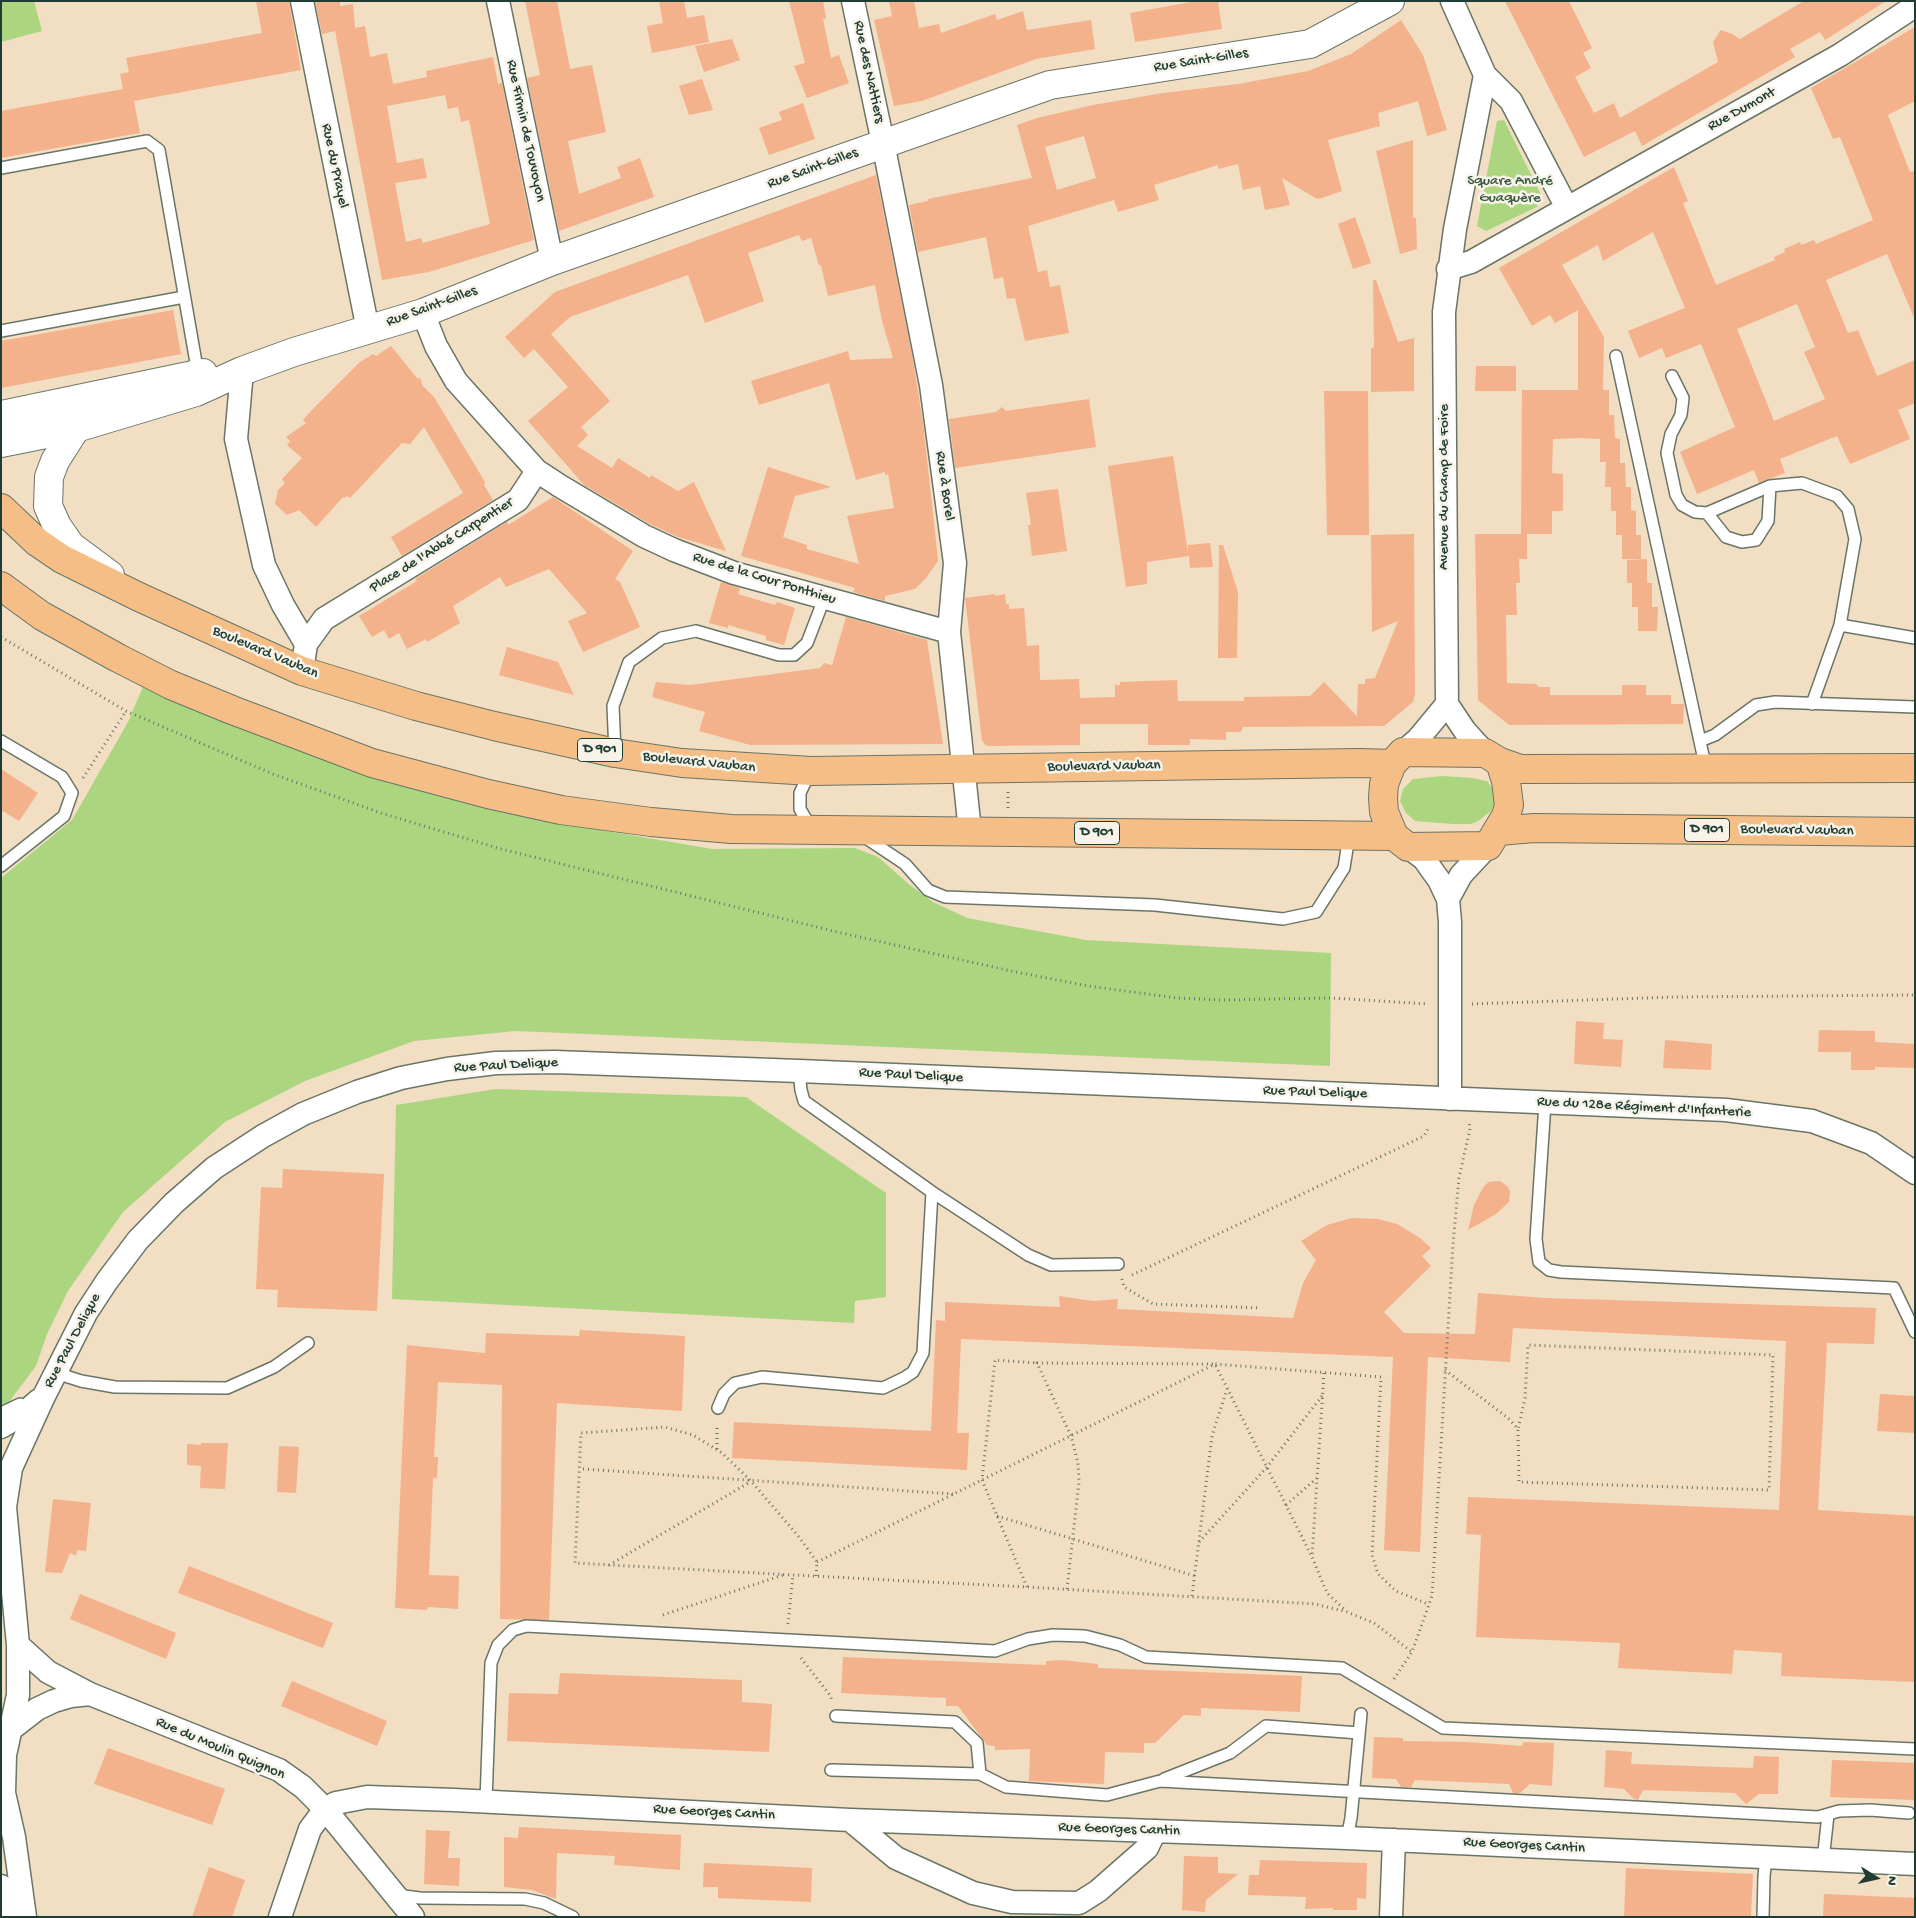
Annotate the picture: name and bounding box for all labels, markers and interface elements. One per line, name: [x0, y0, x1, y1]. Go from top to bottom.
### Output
street label: Rue des Nattiers: [848, 19, 888, 125]
street label: Rue Saint-Gilles: [1153, 45, 1249, 77]
street label: Rue Firmin de Touvoyon: [501, 59, 549, 203]
street label: Rue Dumont: [1705, 84, 1779, 136]
street label: Rue du Prayel: [316, 122, 352, 210]
street label: Rue Saint-Gilles: [765, 144, 861, 194]
park label: Square André Guaquère: [1467, 173, 1553, 208]
street label: Rue Saint-Gilles: [384, 282, 480, 332]
street label: Avenue du Champ de Foire: [1436, 404, 1454, 570]
street label: Rue à Borel: [930, 450, 958, 522]
street label: Place de l'Abbé Carpentier: [367, 494, 517, 598]
street label: Rue de la Cour Ponthieu: [690, 549, 838, 609]
street label: Boulevard Vauban: [209, 623, 321, 683]
road number: D 901: [578, 738, 622, 762]
street label: Boulevard Vauban: [642, 748, 756, 778]
street label: Boulevard Vauban: [1047, 757, 1161, 777]
road number: D 901: [1684, 818, 1730, 842]
road number: D 901: [1074, 821, 1120, 844]
street label: Boulevard Vauban: [1740, 821, 1854, 841]
street label: Rue Paul Delique: [453, 1054, 559, 1078]
street label: Rue Paul Delique: [858, 1064, 964, 1088]
street label: Rue Paul Delique: [1262, 1082, 1368, 1104]
street label: Rue du 128e Régiment d'Infanterie: [1536, 1093, 1752, 1123]
street label: Rue Paul Delique: [41, 1291, 105, 1391]
street label: Rue du Moulin Quignon: [153, 1714, 287, 1784]
street label: Rue Georges Cantin: [653, 1801, 775, 1825]
street label: Rue Georges Cantin: [1058, 1819, 1180, 1841]
street label: Rue Georges Cantin: [1463, 1834, 1585, 1858]
north arrow: [1851, 1853, 1901, 1903]
text: N: [1882, 1875, 1900, 1887]

